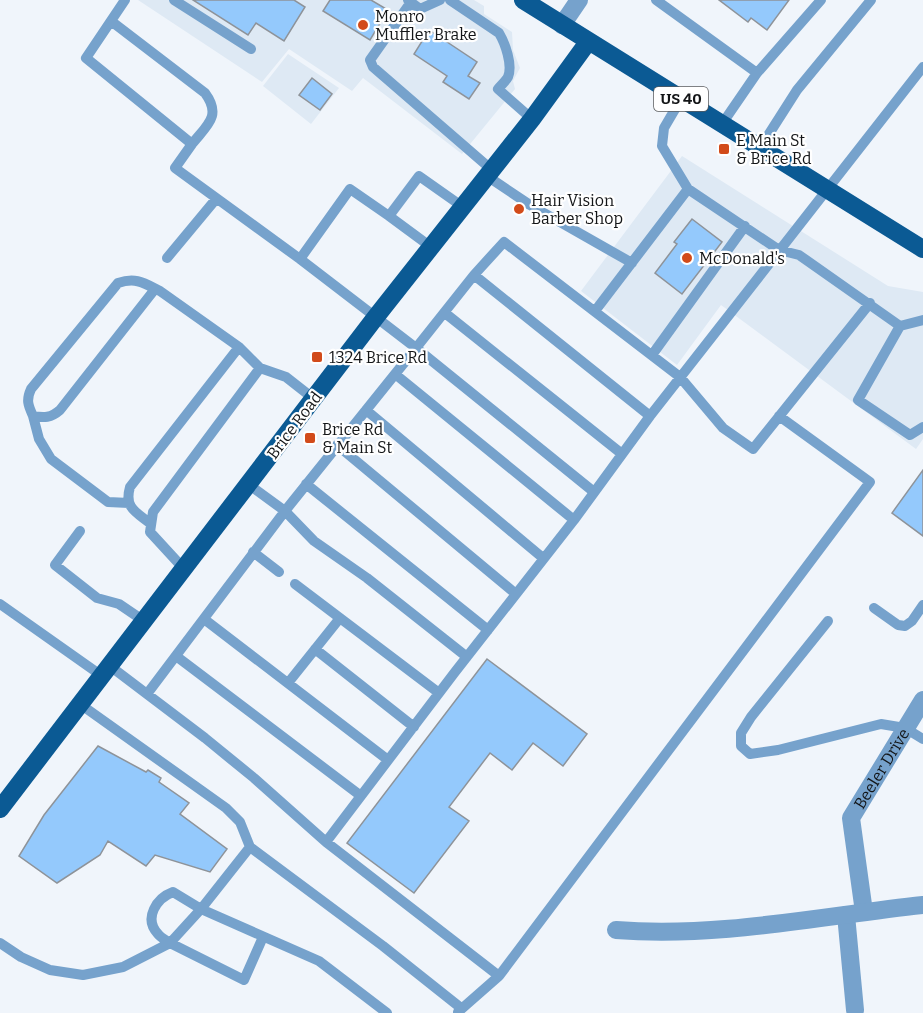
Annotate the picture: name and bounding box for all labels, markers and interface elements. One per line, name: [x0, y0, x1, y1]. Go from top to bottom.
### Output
place label: Monro Muffler Brake: [375, 7, 476, 44]
marker: Monro Muffler Brake: [356, 18, 370, 32]
road number: US 40: [654, 87, 708, 111]
place label: E Main St & Brice Rd: [736, 131, 812, 168]
marker: E Main St & Brice Rd: [717, 142, 731, 156]
place label: Hair Vision Barber Shop: [531, 191, 623, 228]
marker: Hair Vision Barber Shop: [512, 202, 526, 216]
place label: McDonald's: [699, 249, 785, 268]
marker: McDonald's: [680, 251, 694, 265]
place label: 1324 Brice Rd: [329, 348, 428, 367]
marker: 1324 Brice Rd: [310, 350, 324, 364]
street label: Brice Road: [263, 388, 326, 463]
place label: Brice Rd & Main St: [322, 420, 392, 457]
marker: Brice Rd & Main St: [303, 431, 317, 445]
street label: Beeler Drive: [850, 725, 913, 812]

